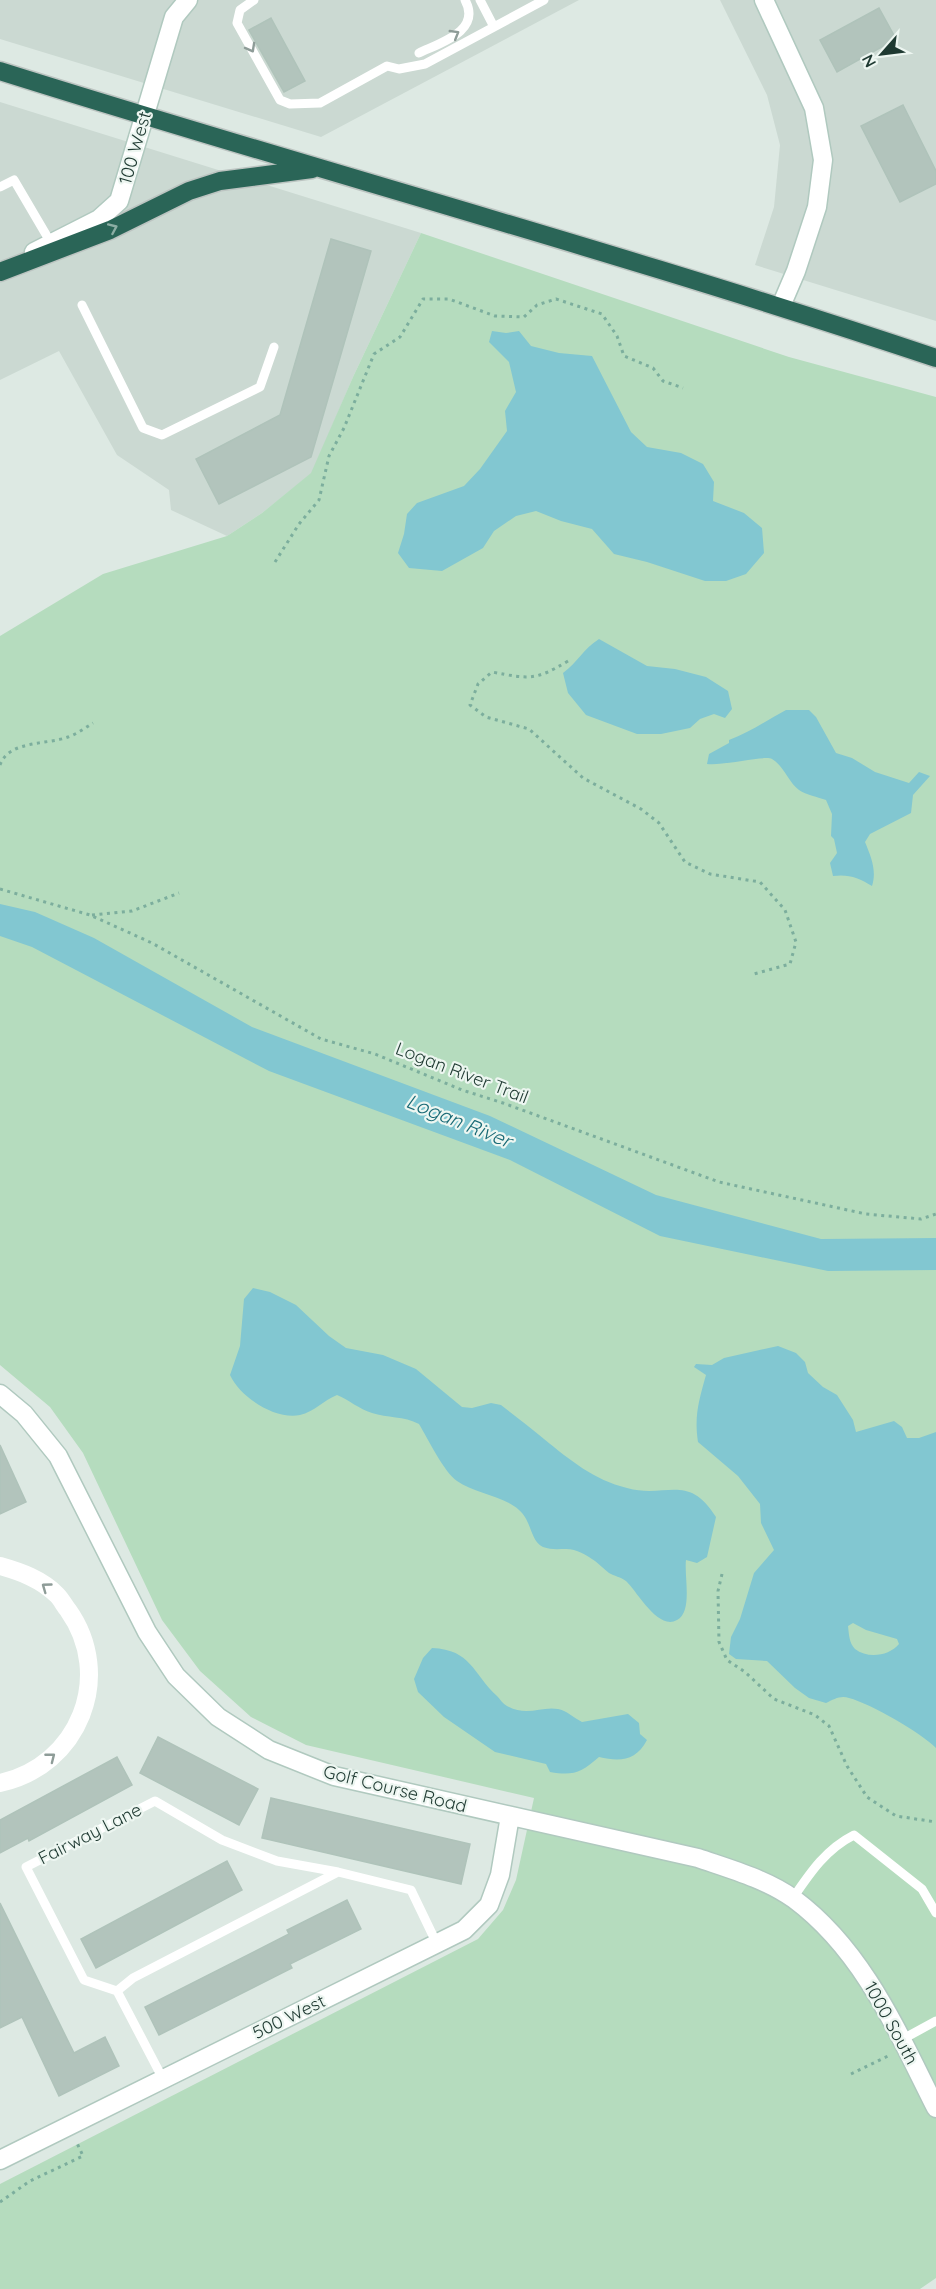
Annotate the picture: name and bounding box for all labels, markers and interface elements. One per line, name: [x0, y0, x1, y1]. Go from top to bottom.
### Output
north arrow: [852, 24, 912, 84]
one-way arrow: [449, 30, 459, 41]
one-way arrow: [244, 42, 255, 52]
text: N: [857, 51, 880, 71]
street label: 100 West: [113, 109, 156, 187]
one-way arrow: [107, 224, 118, 236]
street label: Logan River Trail: [392, 1037, 532, 1108]
water label: Logan River: [403, 1088, 518, 1154]
one-way arrow: [42, 1583, 53, 1594]
one-way arrow: [45, 1753, 56, 1764]
street label: Golf Course Road: [321, 1760, 469, 1817]
street label: Fairway Lane: [34, 1798, 145, 1869]
street label: 1000 South: [859, 1977, 924, 2068]
street label: 500 West: [249, 1989, 329, 2044]

